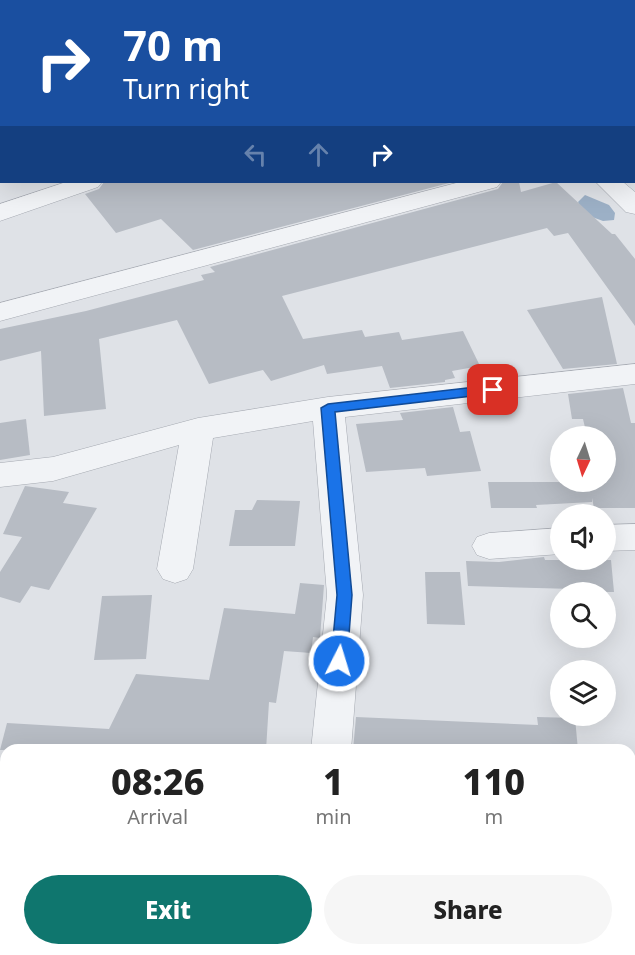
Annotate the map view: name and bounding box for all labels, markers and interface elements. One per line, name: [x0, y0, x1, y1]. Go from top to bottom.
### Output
text: 70 m: [123, 16, 223, 73]
icon: right: [24, 24, 102, 102]
text: Turn right: [123, 70, 249, 107]
icon: left: [239, 138, 272, 171]
icon: ahead: [302, 138, 335, 171]
icon: right: [365, 138, 398, 171]
pin: [467, 364, 518, 415]
icon: arrive: [476, 373, 509, 406]
north arrow: [550, 426, 616, 492]
map controls: [550, 426, 616, 726]
button: sound: [550, 504, 616, 570]
button: search: [550, 582, 616, 648]
position arrow: [307, 629, 371, 693]
button: layers: [550, 660, 616, 726]
text: 08:26: [111, 757, 204, 806]
text: 1: [323, 757, 344, 806]
text: 110: [463, 757, 525, 806]
text: Arrival: [127, 803, 188, 830]
text: min: [315, 803, 352, 830]
text: m: [484, 803, 503, 830]
button: Exit: [24, 875, 312, 944]
button: Share: [324, 875, 612, 944]

